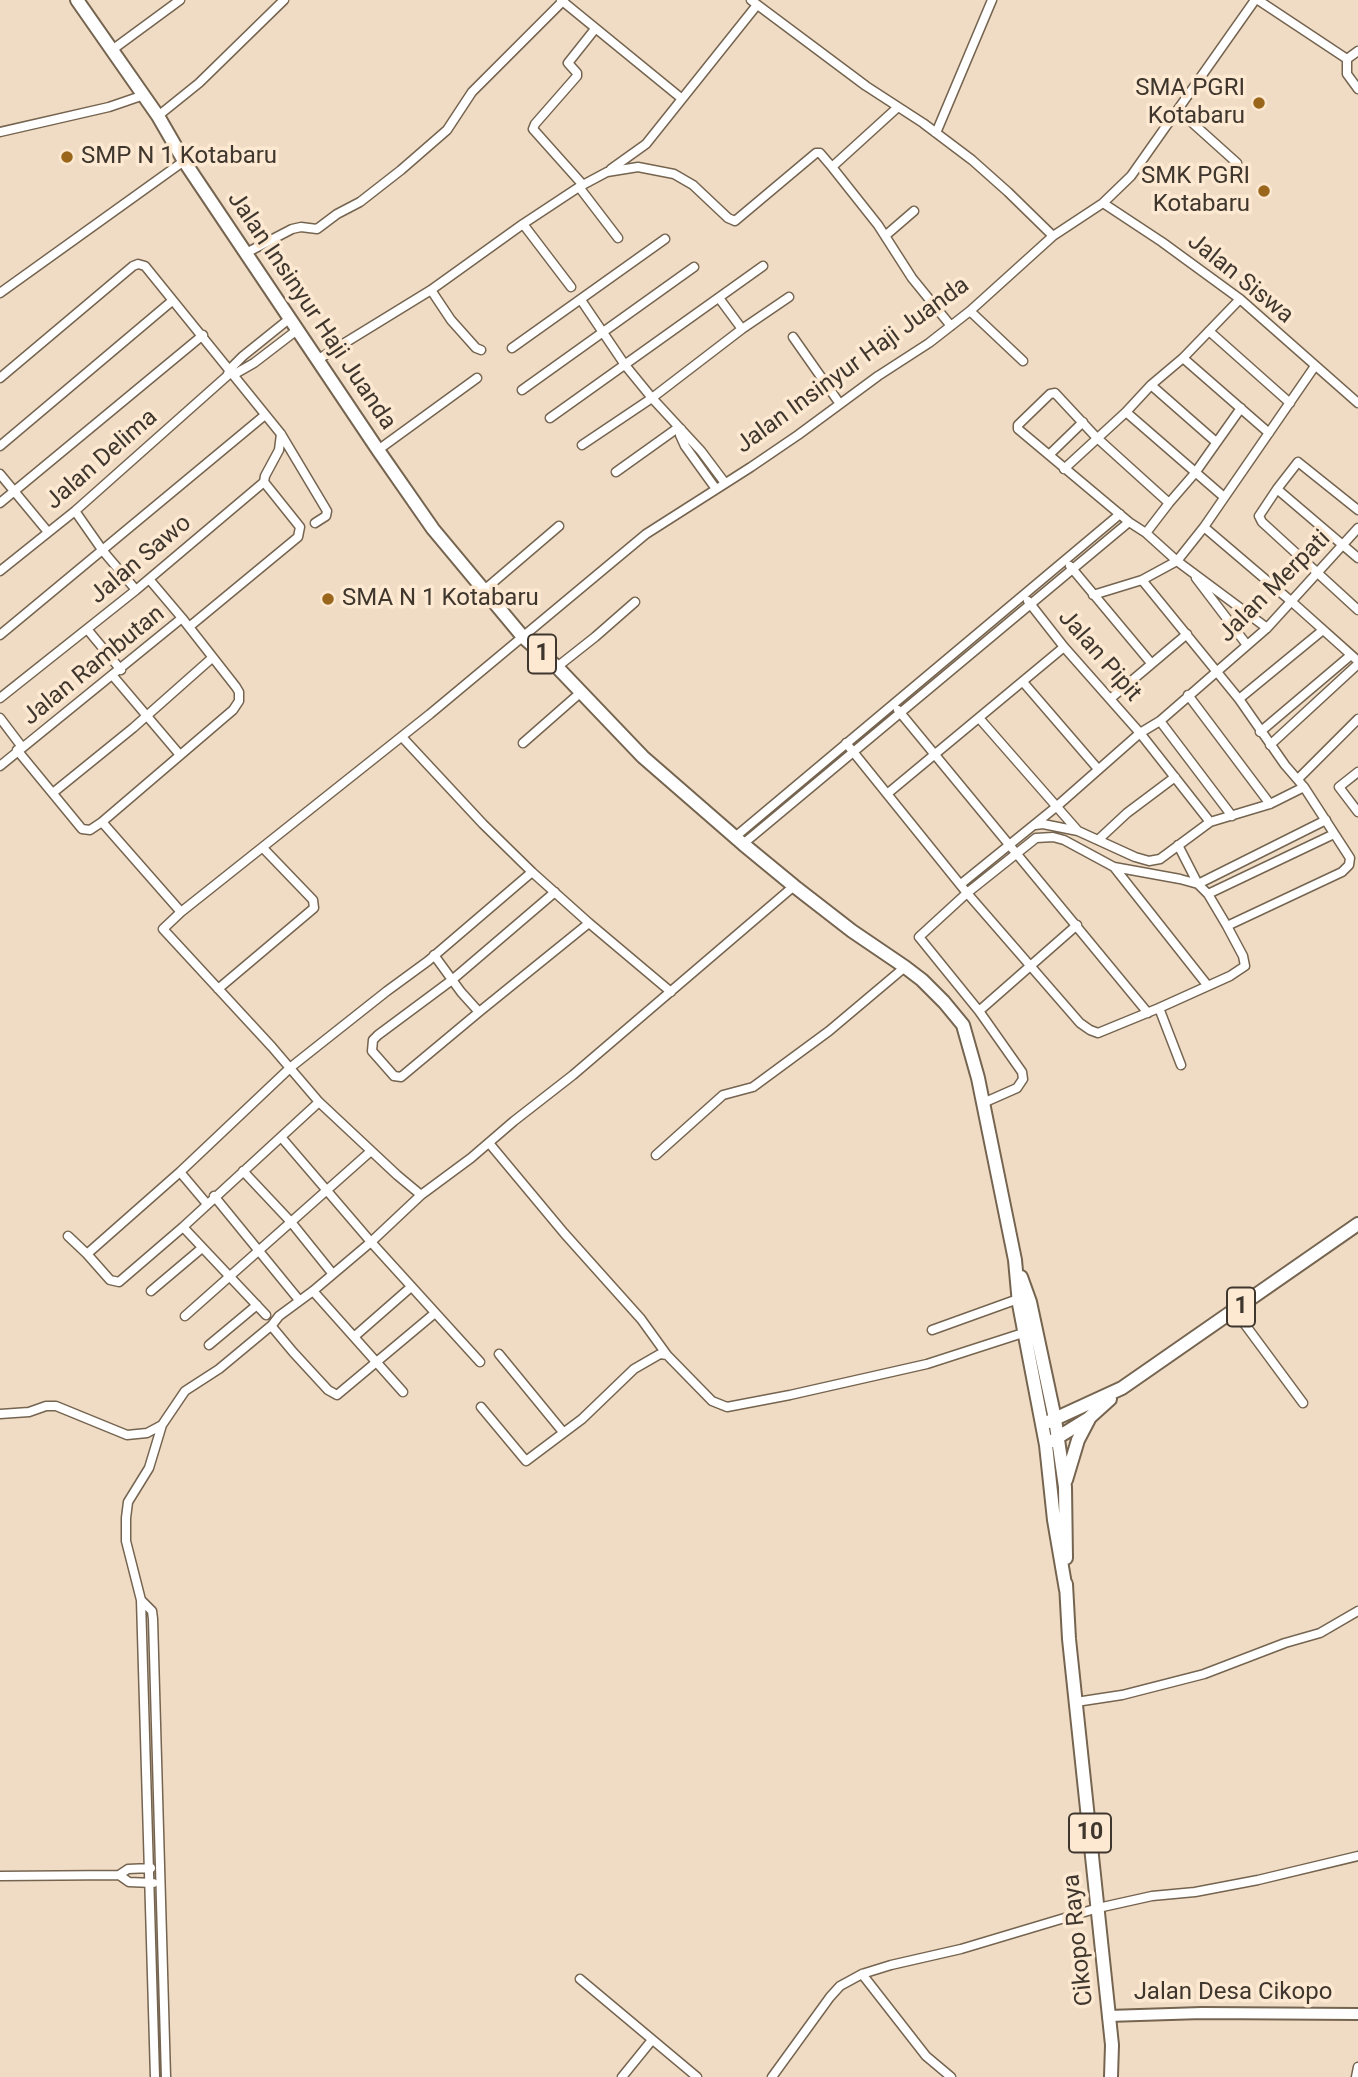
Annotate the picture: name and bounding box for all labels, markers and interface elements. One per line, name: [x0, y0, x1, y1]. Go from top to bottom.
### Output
place label: SMA PGRI Kotabaru: [1135, 75, 1245, 131]
marker: SMA PGRI Kotabaru: [1251, 95, 1267, 111]
place label: SMP N 1 Kotabaru: [81, 143, 277, 171]
marker: SMP N 1 Kotabaru: [59, 149, 75, 165]
place label: SMK PGRI Kotabaru: [1141, 163, 1250, 219]
marker: SMK PGRI Kotabaru: [1256, 183, 1272, 199]
street label: Jalan Insinyur Haji Juanda: [220, 186, 402, 436]
street label: Jalan Siswa: [1181, 228, 1299, 330]
street label: Jalan Insinyur Haji Juanda: [731, 272, 975, 460]
street label: Jalan Delima: [40, 404, 164, 516]
street label: Jalan Sawo: [84, 509, 198, 611]
street label: Jalan Merpati: [1213, 525, 1337, 649]
place label: SMA N 1 Kotabaru: [342, 585, 539, 613]
marker: SMA N 1 Kotabaru: [320, 591, 336, 607]
street label: Jalan Rambutan: [17, 600, 171, 732]
street label: Jalan Pipit: [1051, 604, 1147, 708]
road number: 1: [528, 634, 556, 674]
road number: 1: [1227, 1288, 1255, 1326]
road number: 10: [1069, 1814, 1111, 1852]
street label: Cikopo Raya: [1058, 1873, 1100, 2007]
street label: Jalan Desa Cikopo: [1134, 1979, 1332, 2007]

